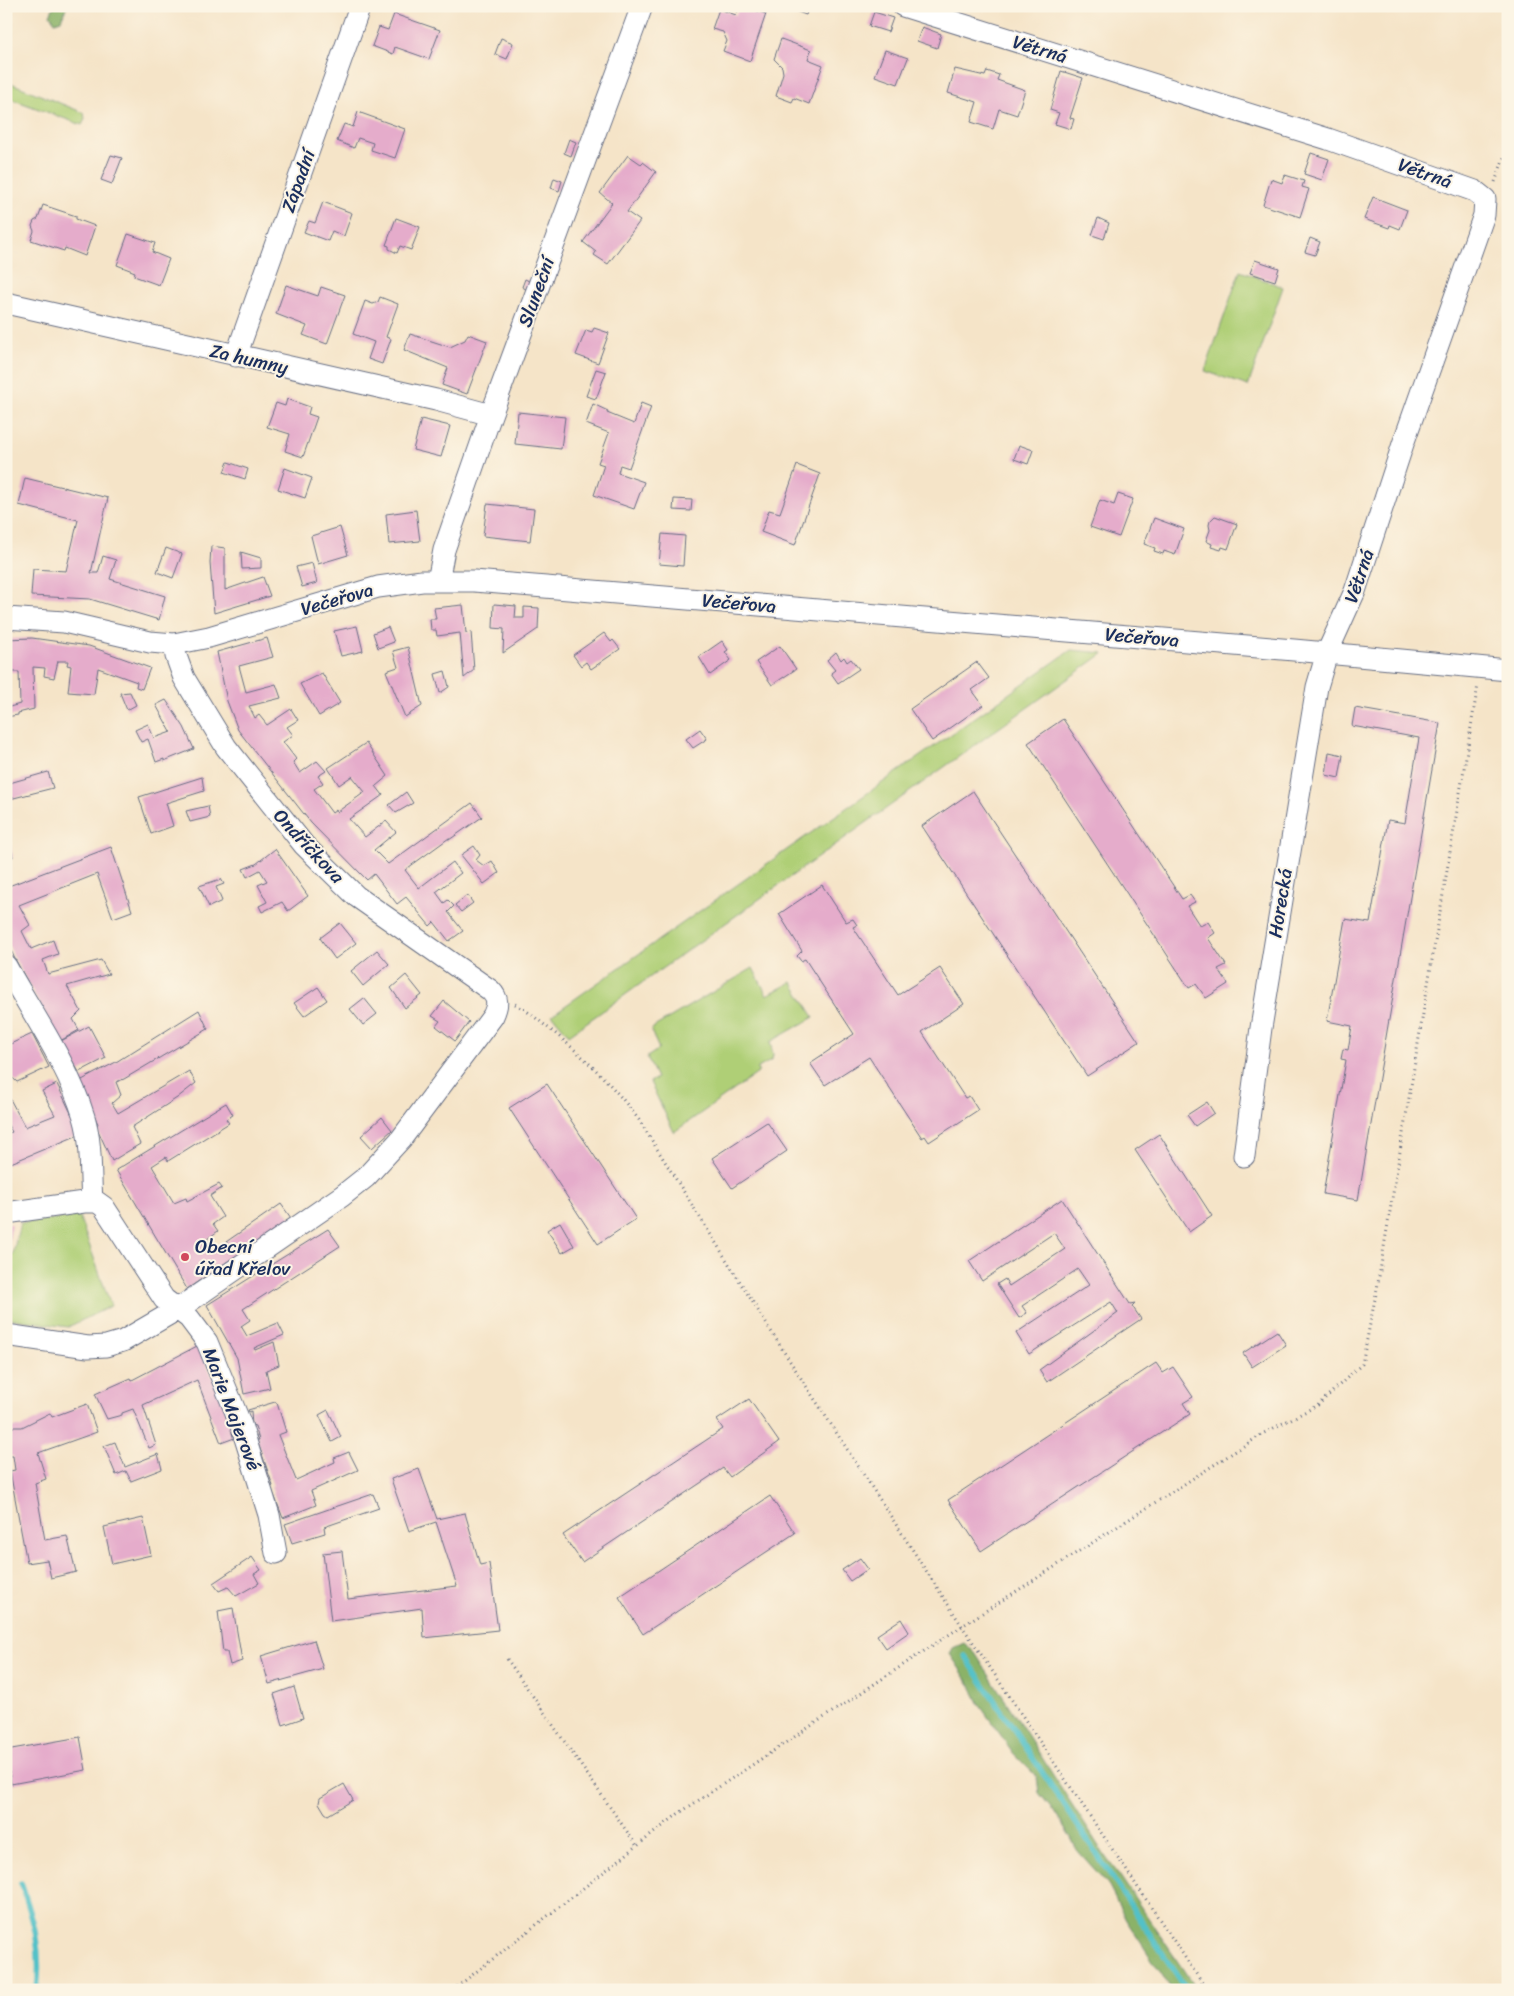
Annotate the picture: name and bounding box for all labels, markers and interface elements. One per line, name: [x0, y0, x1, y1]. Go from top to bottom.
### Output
street label: Větrná: [1009, 25, 1072, 73]
street label: Západní: [271, 142, 326, 217]
street label: Větrná: [1393, 148, 1457, 198]
street label: Sluneční: [508, 250, 565, 332]
street label: Za humny: [206, 334, 292, 384]
street label: Větrná: [1334, 544, 1384, 608]
street label: Večeřova: [297, 573, 378, 625]
street label: Večeřova: [701, 583, 778, 623]
street label: Večeřova: [1104, 617, 1181, 657]
street label: Ondříčkova: [265, 801, 353, 892]
street label: Horecká: [1258, 866, 1302, 940]
place label: Obecní úřad Křelov: [195, 1230, 291, 1285]
marker: Obecní úřad Křelov: [179, 1251, 191, 1263]
street label: Marie Majerové: [193, 1343, 271, 1476]

